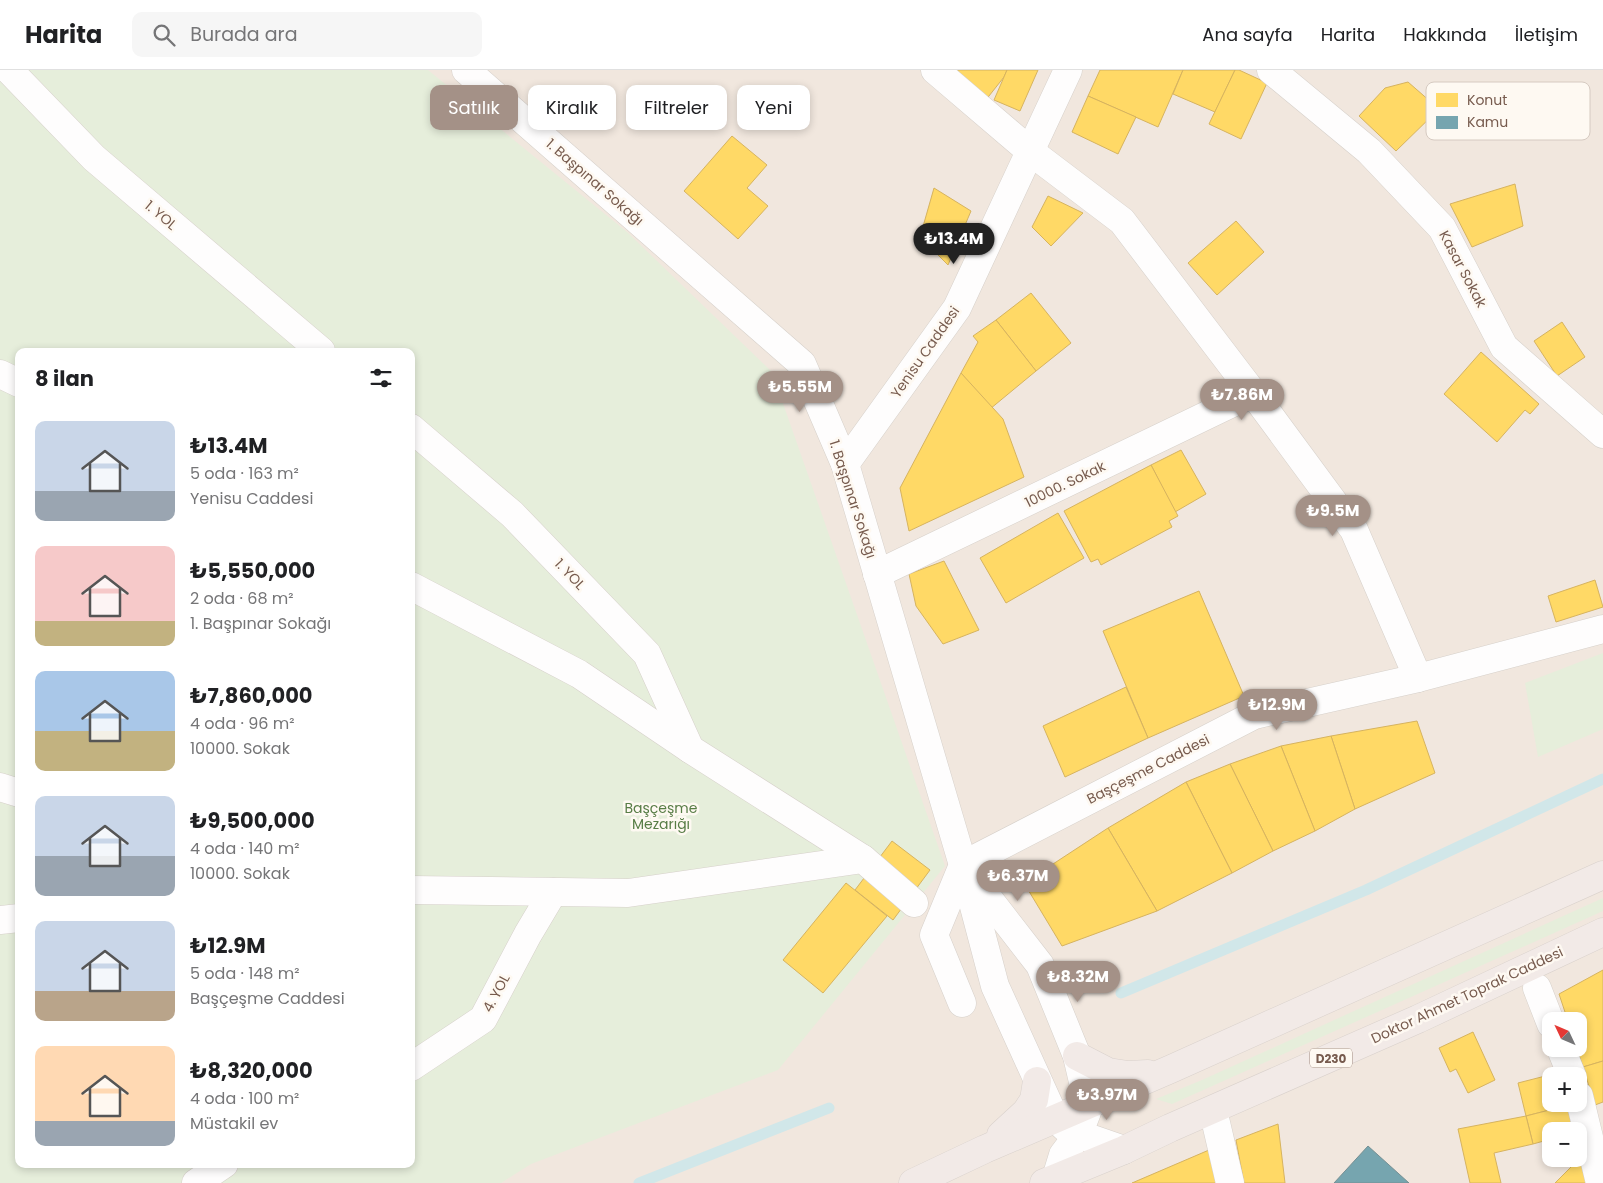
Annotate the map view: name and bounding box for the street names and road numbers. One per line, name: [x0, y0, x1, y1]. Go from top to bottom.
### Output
street label: 1. Başpınar Sokağı: [542, 134, 648, 230]
street label: 1. YOL: [141, 196, 181, 234]
street label: Kasar Sokak: [1434, 227, 1492, 312]
street label: Yenisu Caddesi: [886, 302, 964, 402]
street label: 1. Başpınar Sokağı: [824, 437, 882, 561]
street label: 10000. Sokak: [1021, 456, 1109, 512]
street label: 1. YOL: [550, 554, 590, 594]
street label: Başçeşme Caddesi: [1083, 729, 1213, 809]
street label: Doktor Ahmet Toprak Caddesi: [1368, 942, 1566, 1048]
street label: 4. YOL: [478, 970, 514, 1016]
road number: D230: [1310, 1048, 1352, 1068]

